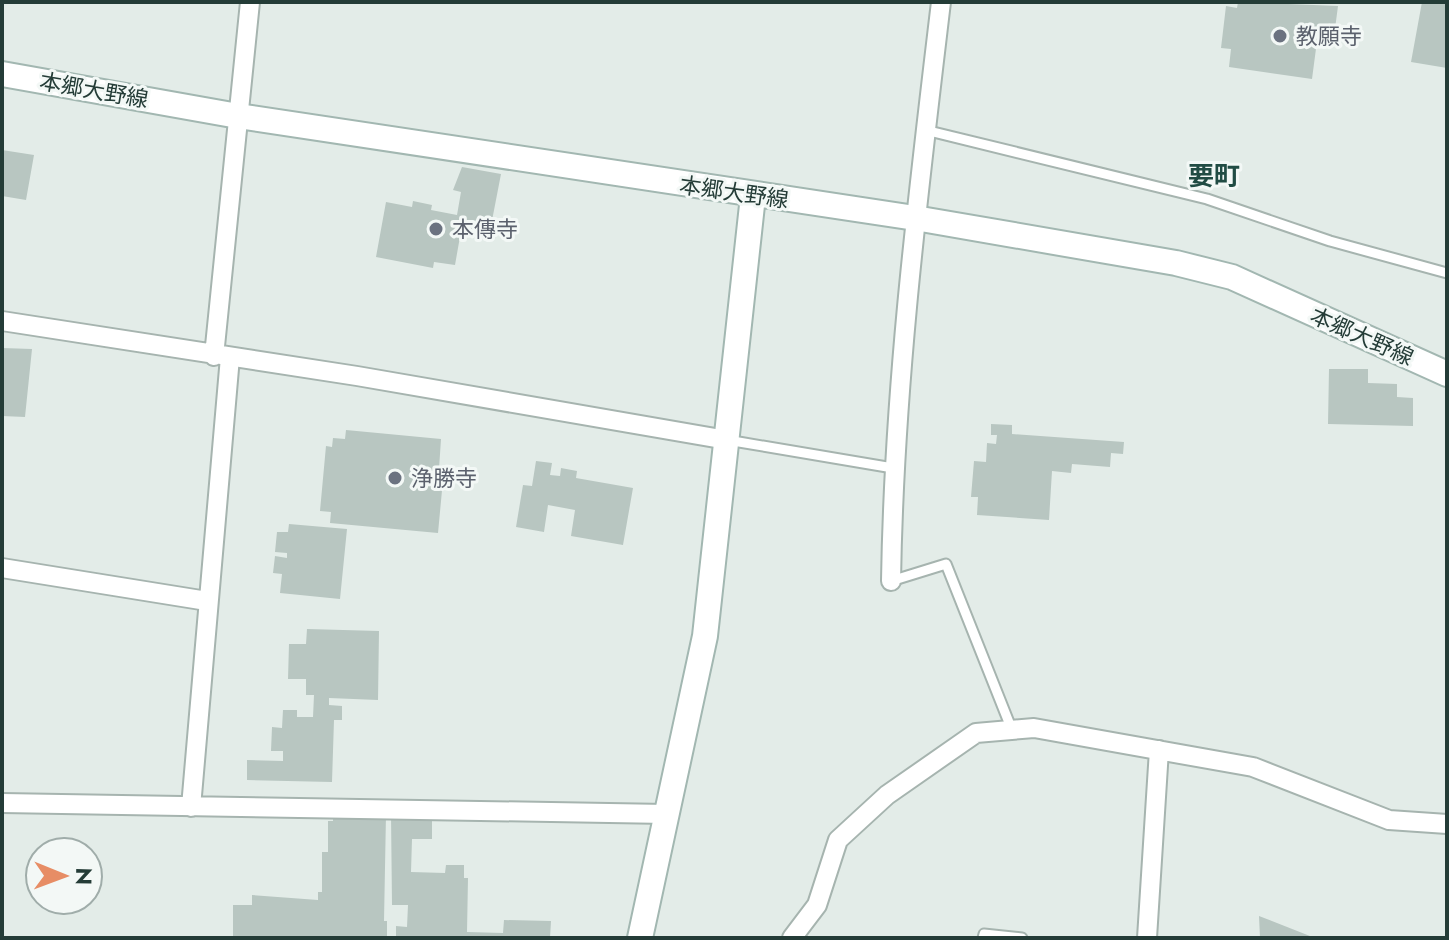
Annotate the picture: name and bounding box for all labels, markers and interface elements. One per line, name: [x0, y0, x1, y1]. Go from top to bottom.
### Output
place label: 教願寺: [1296, 20, 1362, 52]
marker: 教願寺: [1271, 27, 1289, 45]
street label: 本郷大野線: [37, 65, 151, 115]
district label: 要町: [1188, 157, 1240, 195]
street label: 本郷大野線: [677, 169, 791, 215]
place label: 本傳寺: [452, 213, 518, 245]
marker: 本傳寺: [427, 220, 445, 238]
street label: 本郷大野線: [1305, 299, 1419, 373]
place label: 浄勝寺: [411, 462, 477, 494]
marker: 浄勝寺: [386, 469, 404, 487]
north arrow: [24, 836, 104, 916]
text: N: [68, 867, 100, 885]

